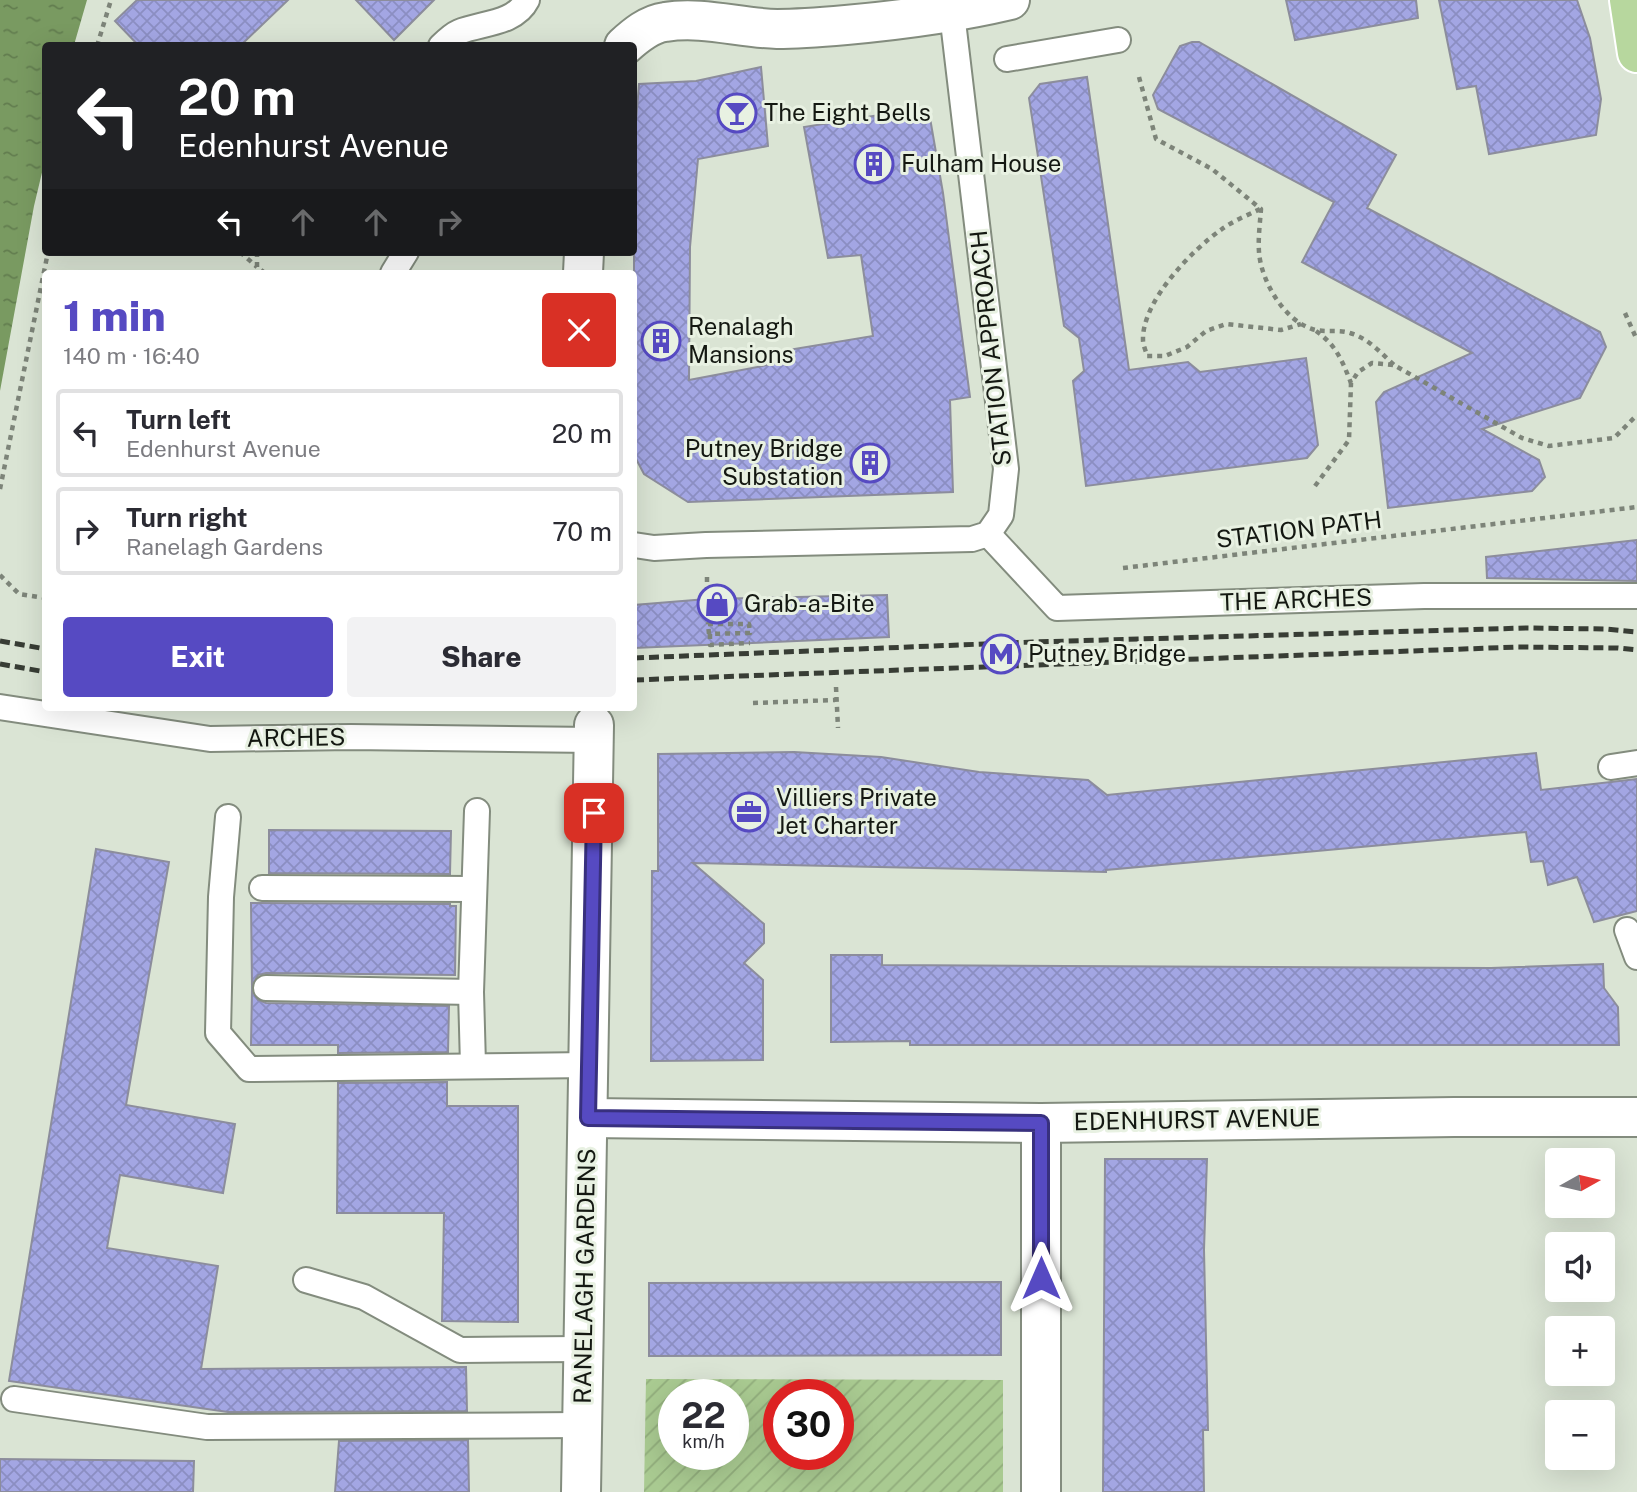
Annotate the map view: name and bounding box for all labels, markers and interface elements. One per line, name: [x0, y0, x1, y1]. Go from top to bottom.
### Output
text: 20 m: [178, 68, 296, 126]
icon: left: [63, 70, 154, 161]
bar icon: The Eight Bells: [716, 92, 758, 134]
place label: The Eight Bells: [764, 98, 931, 126]
text: Edenhurst Avenue: [178, 127, 449, 164]
building icon: Fulham House: [853, 143, 895, 185]
place label: Fulham House: [901, 149, 1061, 177]
icon: left: [211, 203, 249, 241]
icon: ahead: [284, 203, 322, 241]
icon: ahead: [357, 203, 395, 241]
icon: right: [430, 203, 468, 241]
street label: STATION APPROACH: [964, 229, 1016, 467]
text: 1 min: [63, 291, 166, 340]
button: close: [542, 293, 616, 367]
place label: Renalagh Mansions: [688, 312, 794, 368]
building icon: Renalagh Mansions: [640, 320, 682, 362]
text: 140 m · 16:40: [63, 342, 200, 369]
text: Turn left: [126, 404, 231, 435]
icon: left: [67, 414, 105, 452]
text: 20 m: [552, 418, 612, 449]
place label: Putney Bridge Substation: [685, 434, 843, 490]
text: Edenhurst Avenue: [126, 435, 321, 462]
building icon: Putney Bridge Substation: [849, 442, 891, 484]
text: Turn right: [126, 502, 248, 533]
street label: STATION PATH: [1214, 505, 1383, 553]
icon: right: [67, 512, 105, 550]
text: 70 m: [552, 516, 612, 547]
text: Ranelagh Gardens: [126, 533, 323, 560]
street label: THE ARCHES: [1219, 582, 1373, 616]
shop icon: Grab-a-Bite: [696, 583, 738, 625]
place label: Grab-a-Bite: [744, 589, 874, 617]
button: Exit: [63, 617, 333, 697]
button: Share: [347, 617, 616, 697]
metro station icon: Putney Bridge: [980, 633, 1022, 675]
place label: Putney Bridge: [1028, 639, 1186, 667]
street label: ARCHES: [246, 722, 346, 752]
pin: [564, 783, 624, 843]
place label: Villiers Private Jet Charter: [776, 783, 937, 839]
office icon: Villiers Private Jet Charter: [728, 791, 770, 833]
icon: arrive: [575, 794, 613, 832]
street label: EDENHURST AVENUE: [1073, 1103, 1321, 1135]
street label: RANELAGH GARDENS: [568, 1148, 600, 1404]
north arrow: [1545, 1148, 1615, 1218]
map controls: [1545, 1148, 1615, 1470]
button: sound: [1545, 1232, 1615, 1302]
position arrow: [1004, 1241, 1078, 1315]
button: +: [1545, 1316, 1615, 1386]
speed limit sign: 30: [763, 1379, 854, 1470]
text: 22: [681, 1395, 726, 1436]
button: −: [1545, 1400, 1615, 1470]
text: km/h: [682, 1431, 725, 1452]

